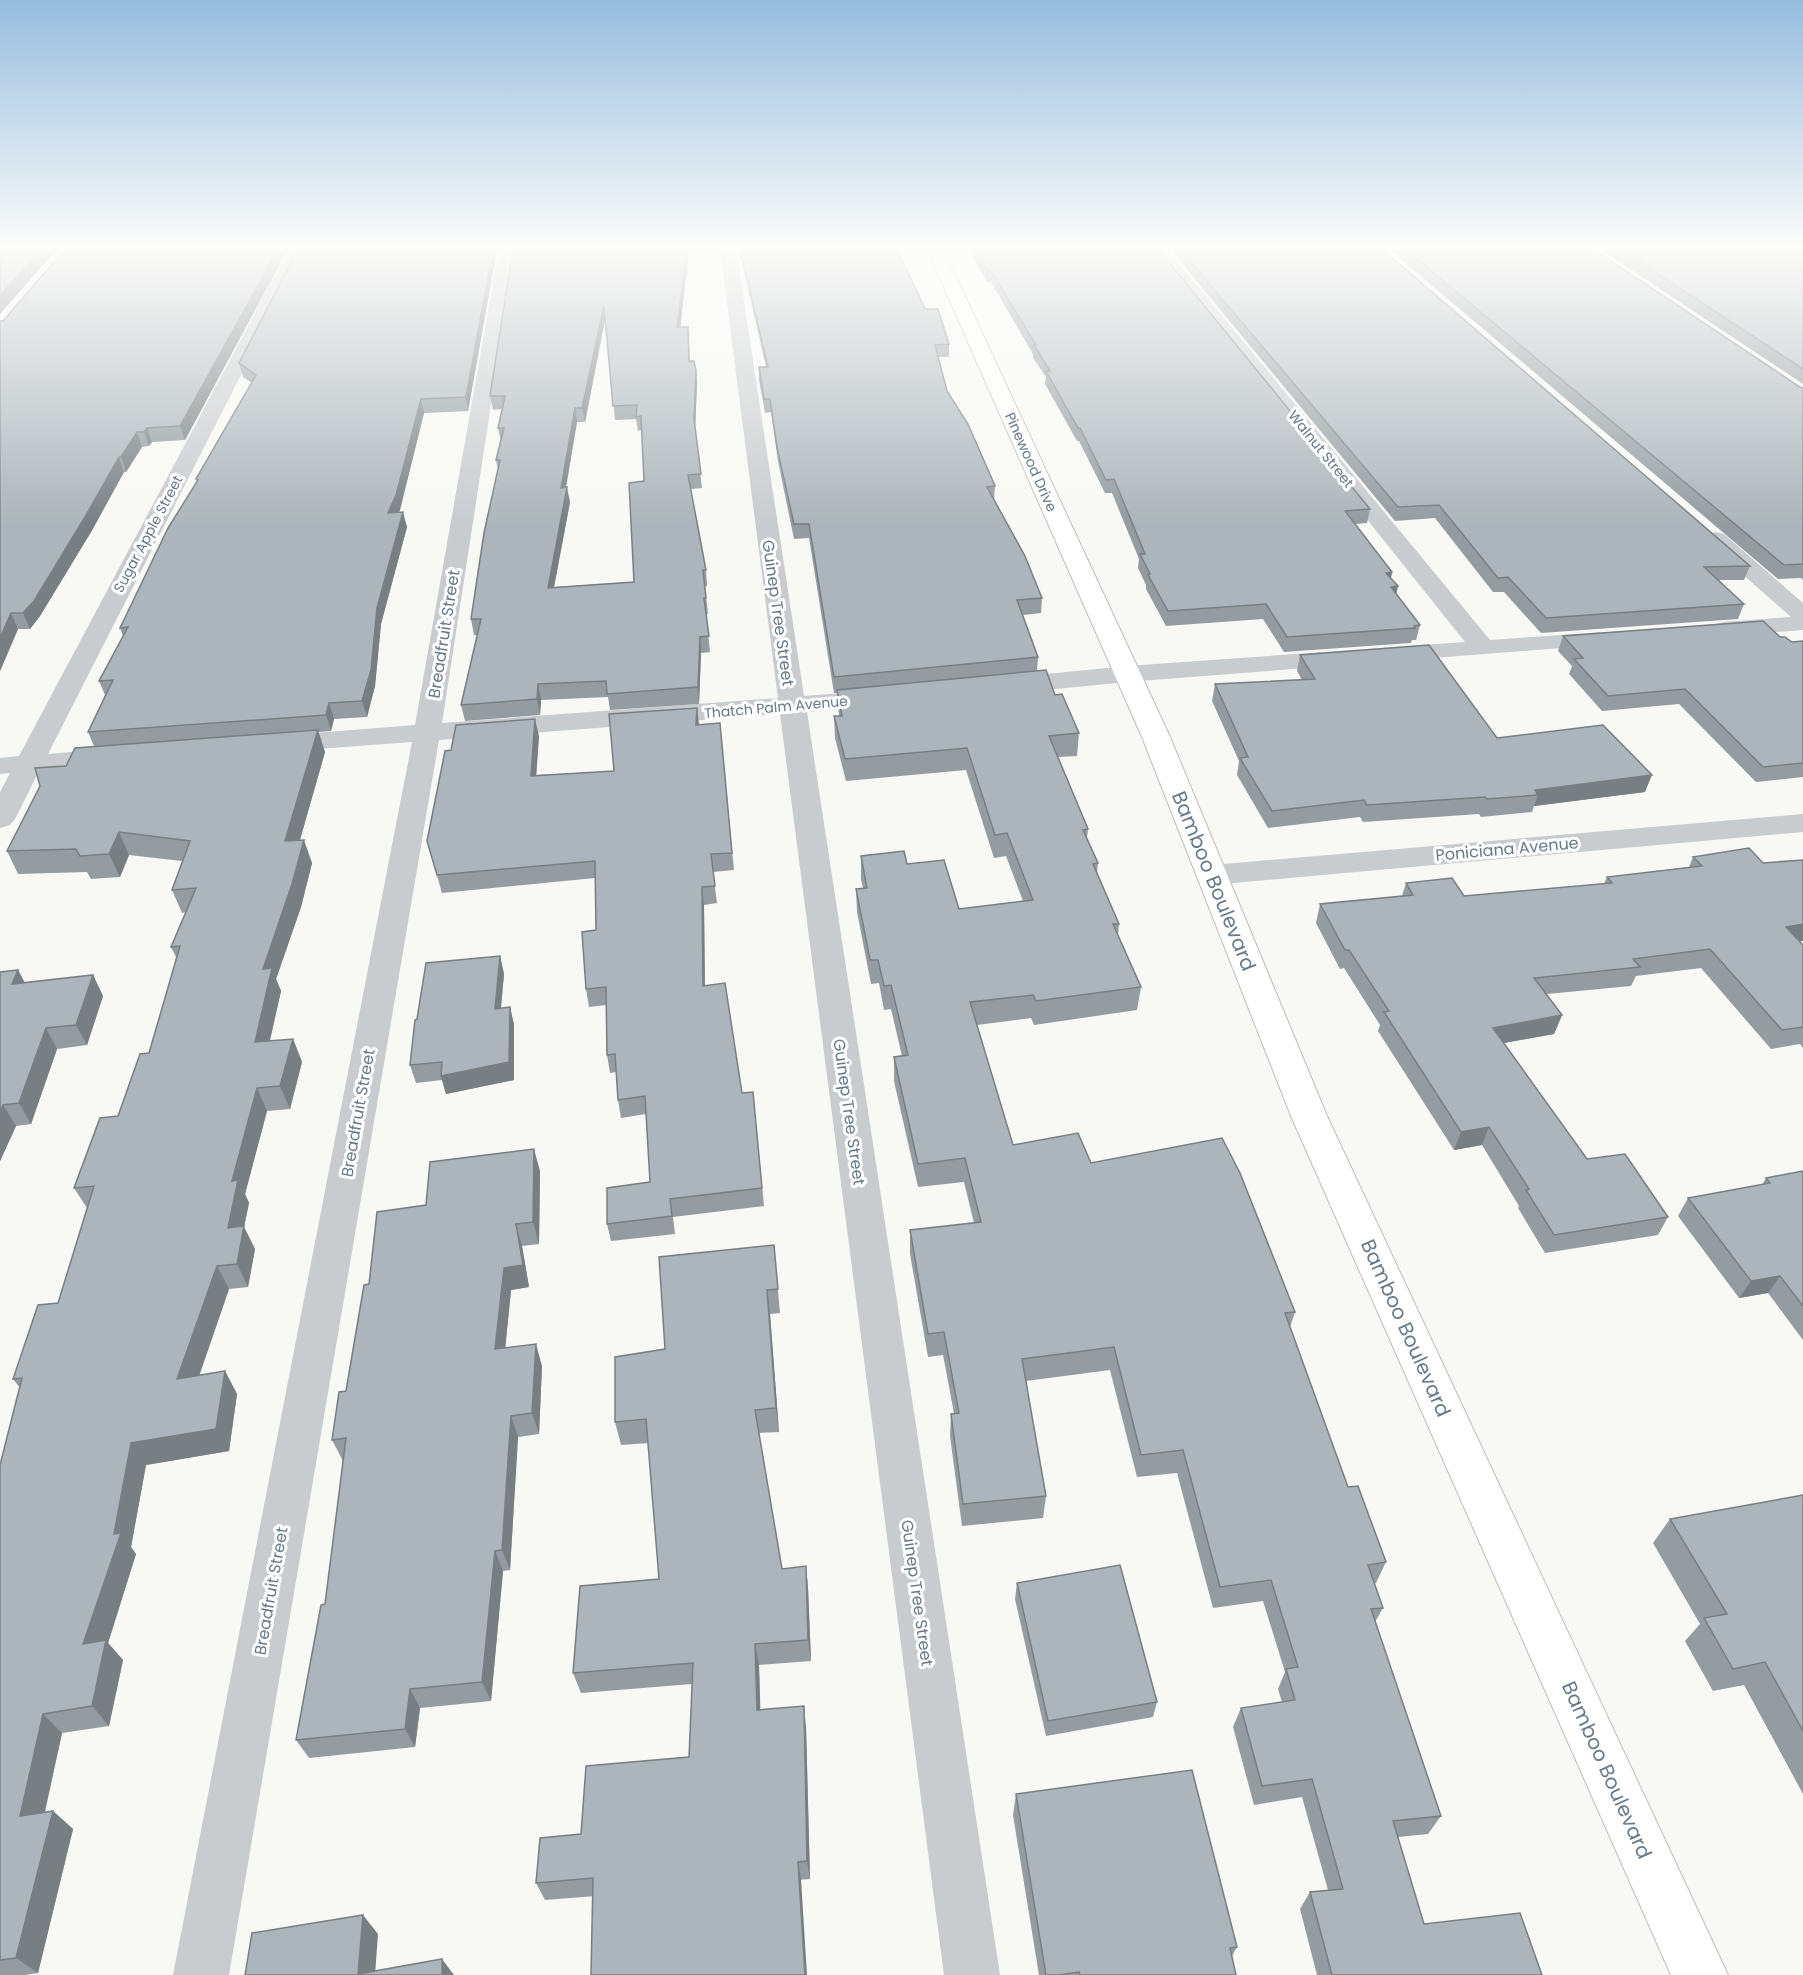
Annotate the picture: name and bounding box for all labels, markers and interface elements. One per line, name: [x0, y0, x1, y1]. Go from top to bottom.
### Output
street label: Walnut Street: [1284, 406, 1358, 492]
street label: Pinewood Drive: [1000, 409, 1062, 515]
street label: Sugar Apple Street: [109, 472, 187, 596]
street label: Guinep Tree Street: [756, 538, 800, 688]
street label: Breadfruit Street: [422, 568, 466, 700]
street label: Thatch Palm Avenue: [703, 691, 849, 723]
street label: Bamboo Boulevard: [1165, 787, 1263, 975]
street label: Poniciana Avenue: [1434, 831, 1580, 867]
street label: Guinep Tree Street: [827, 1037, 871, 1187]
street label: Breadfruit Street: [335, 1047, 381, 1179]
street label: Bamboo Boulevard: [1354, 1235, 1458, 1421]
street label: Guinep Tree Street: [895, 1518, 939, 1668]
street label: Breadfruit Street: [248, 1525, 294, 1657]
street label: Bamboo Boulevard: [1555, 1677, 1659, 1863]

